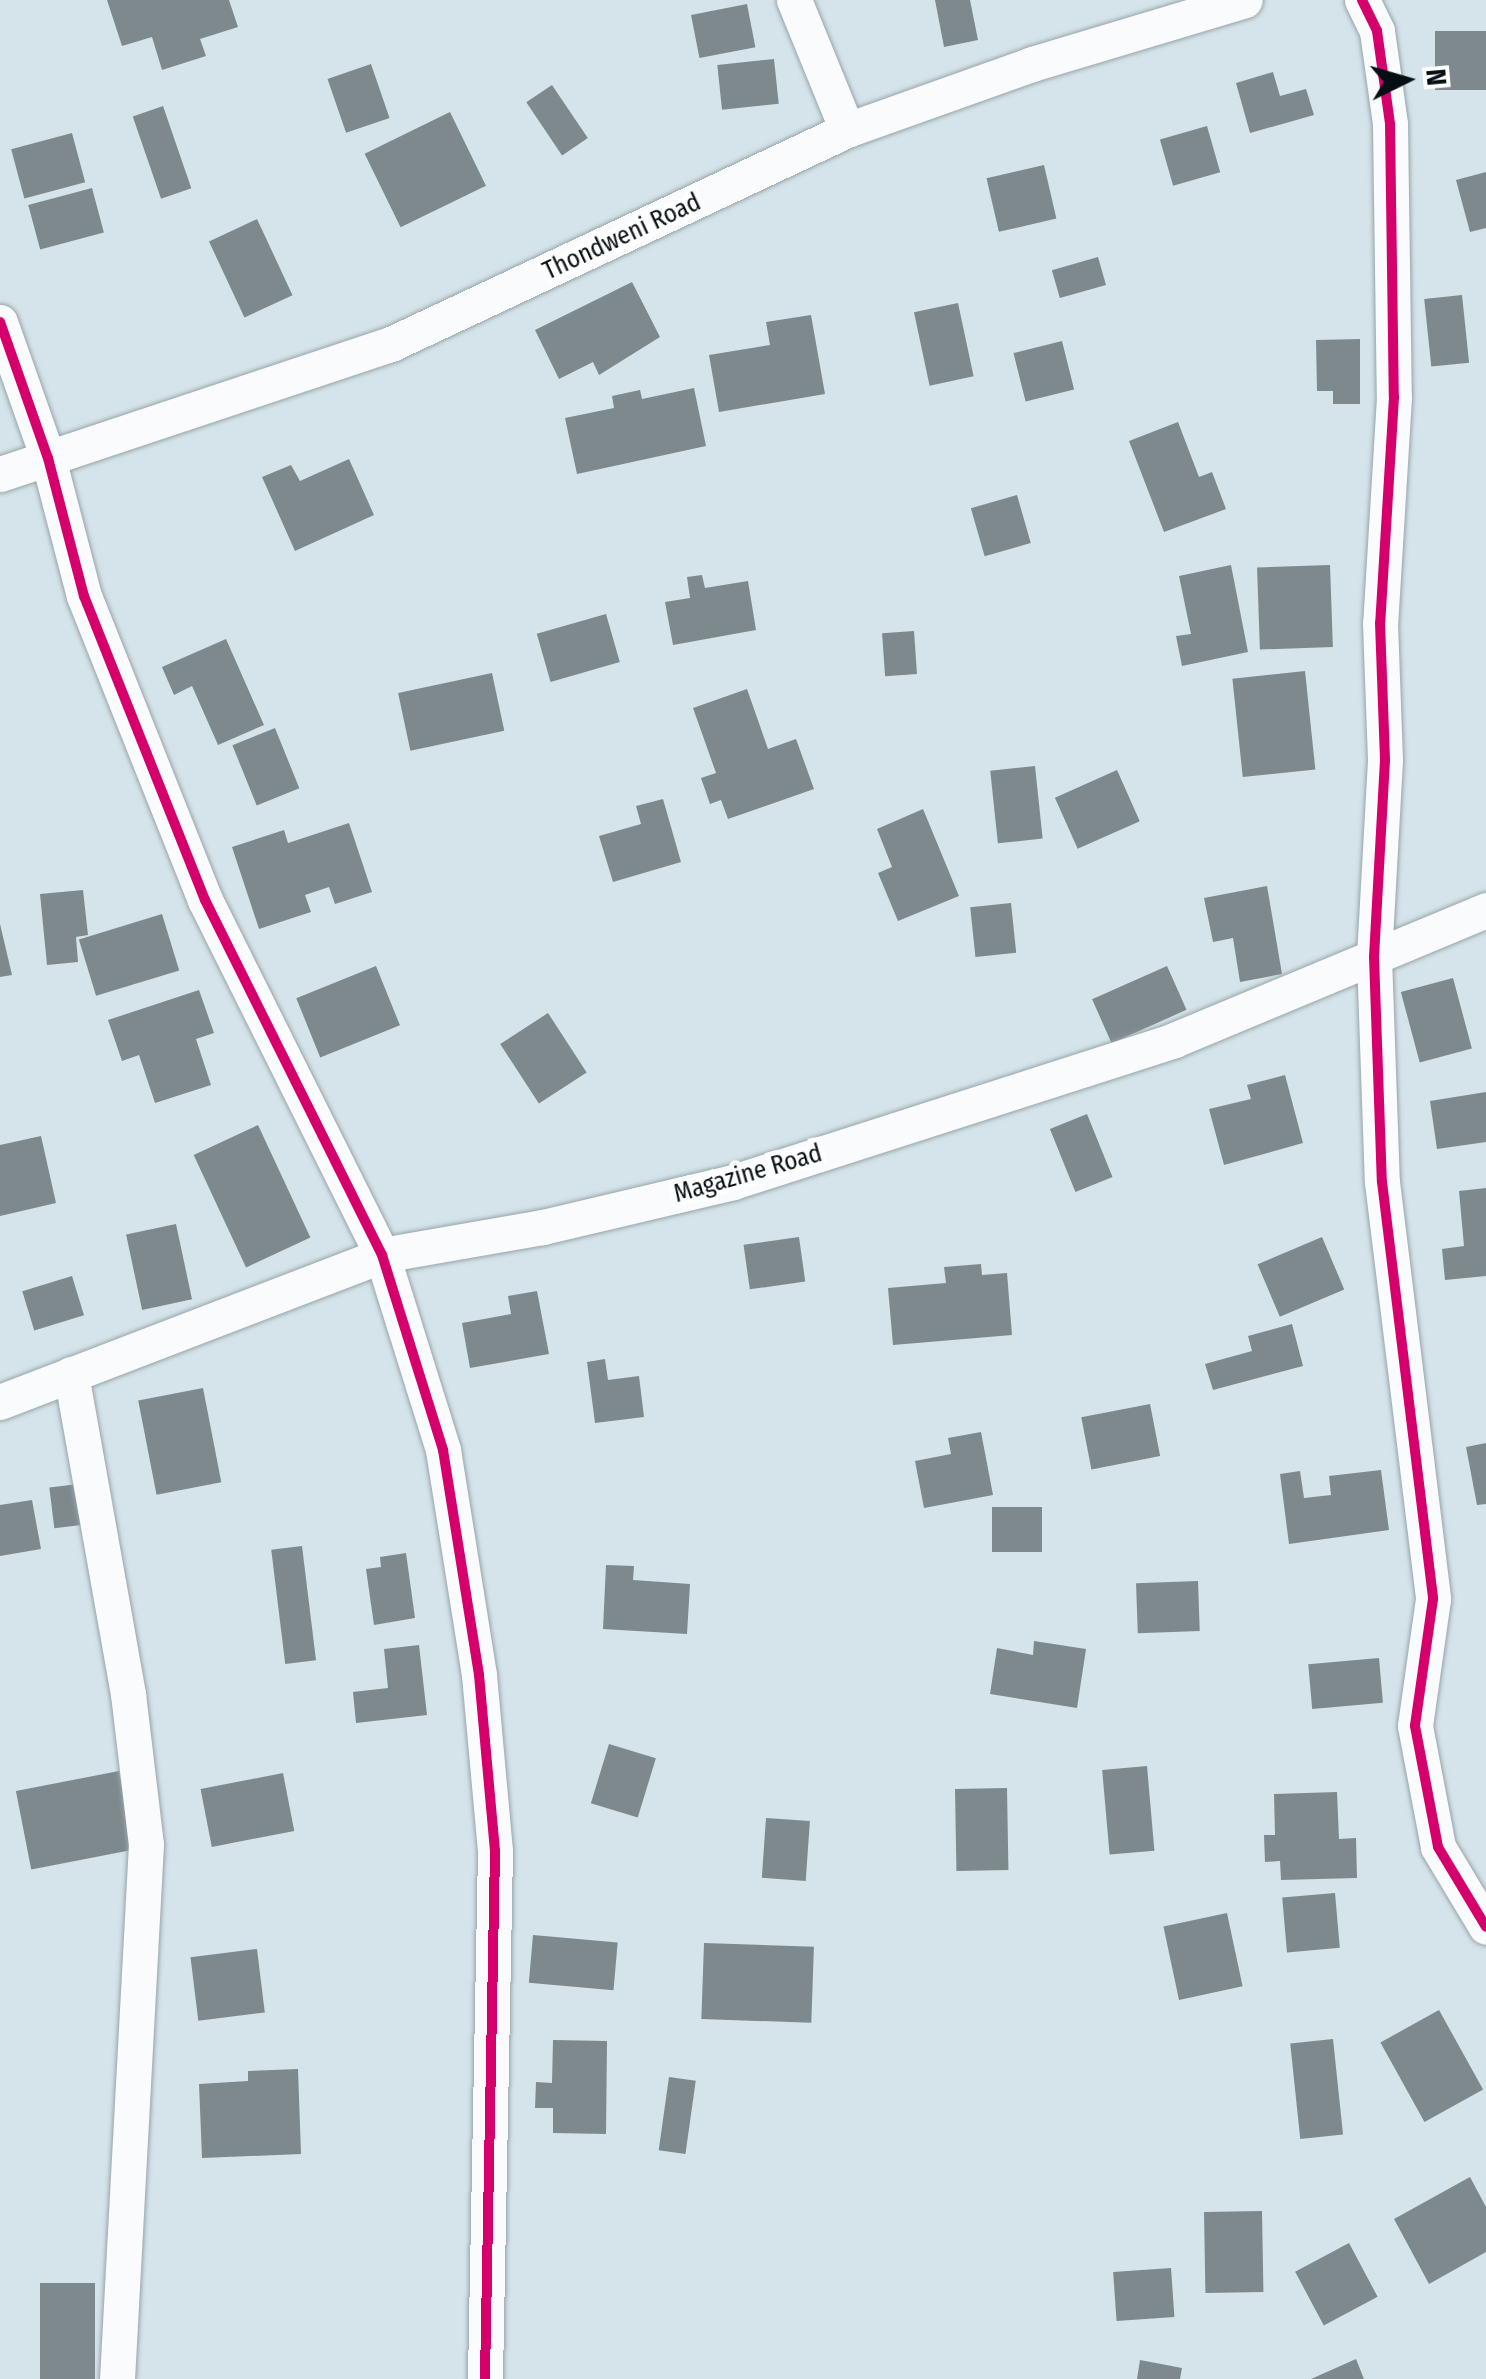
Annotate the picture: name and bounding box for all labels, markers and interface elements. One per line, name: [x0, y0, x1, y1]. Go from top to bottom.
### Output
north arrow: [1356, 30, 1456, 130]
text: N: [1419, 68, 1454, 87]
street label: Thondweni Road: [538, 187, 706, 287]
street label: Magazine Road: [670, 1139, 826, 1209]

